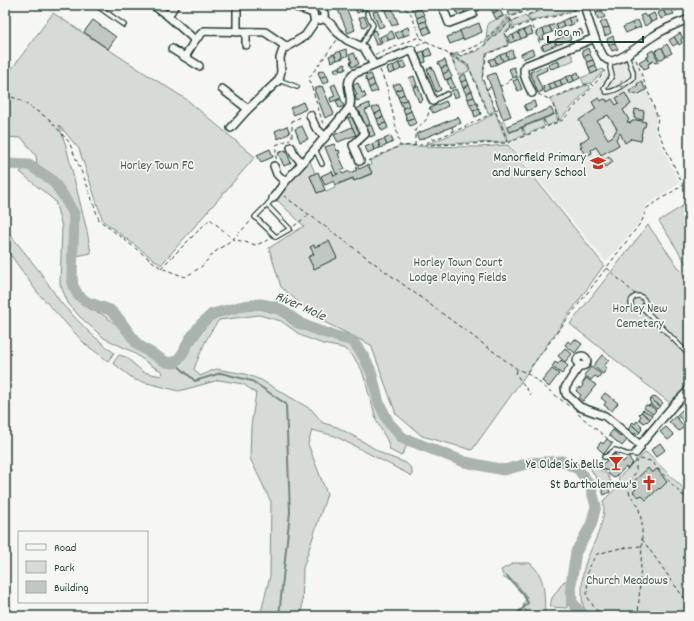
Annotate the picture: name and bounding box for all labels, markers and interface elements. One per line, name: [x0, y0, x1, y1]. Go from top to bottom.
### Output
scale bar: [548, 18, 643, 44]
text: 100 m: [554, 25, 581, 42]
one-way arrow: [619, 81, 626, 88]
place label: Manorfield Primary and Nursery School: [492, 149, 587, 183]
school or university icon: Manorfield Primary and Nursery School: [589, 154, 607, 172]
park label: Horley Town FC: [120, 157, 194, 176]
park label: Horley Town Court Lodge Playing Fields: [409, 254, 507, 288]
water label: River Mole: [272, 287, 330, 327]
park label: Horley New Cemetery: [613, 300, 667, 334]
bar icon: Ye Olde Six Bells: [607, 454, 625, 472]
place label: Ye Olde Six Bells: [526, 456, 604, 475]
church icon: St Bartholemew's: [640, 474, 658, 492]
place label: St Bartholemew's: [550, 476, 637, 495]
legend: [18, 531, 148, 603]
text: Road: [54, 540, 76, 557]
text: Park: [54, 560, 75, 577]
park label: Church Meadows: [586, 572, 668, 591]
text: Building: [54, 580, 89, 597]

